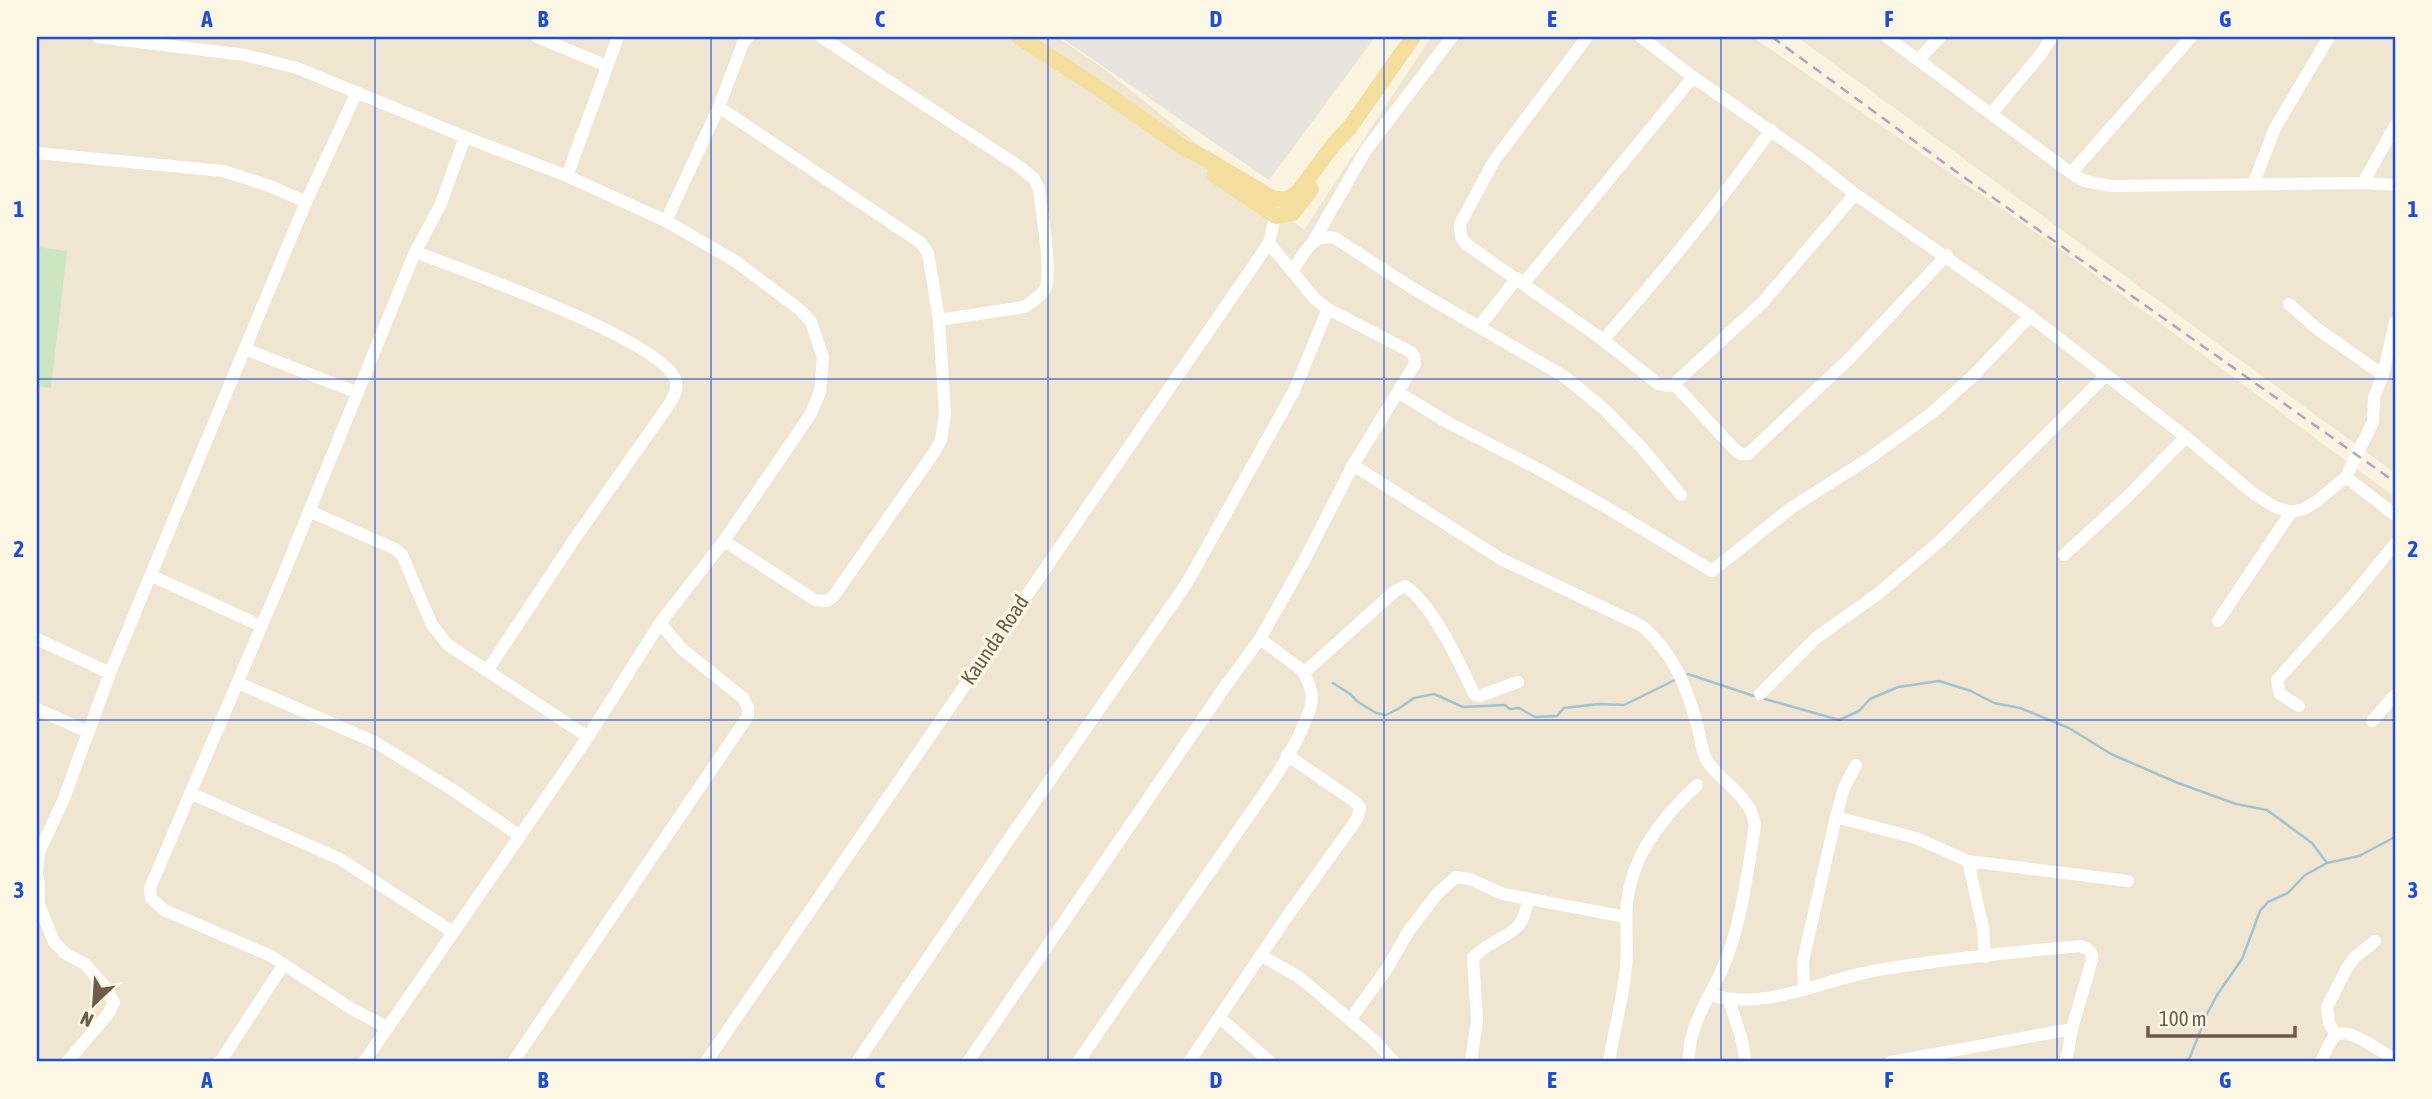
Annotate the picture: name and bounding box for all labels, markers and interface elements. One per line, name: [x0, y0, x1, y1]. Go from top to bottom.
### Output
text: A: [200, 6, 213, 32]
text: B: [538, 6, 549, 32]
text: C: [875, 6, 886, 32]
text: D: [1210, 6, 1223, 32]
text: E: [1547, 6, 1557, 32]
text: F: [1884, 6, 1894, 32]
text: G: [2219, 6, 2231, 32]
text: 1: [14, 196, 25, 222]
text: 1: [2408, 196, 2419, 222]
text: 2: [14, 536, 24, 562]
text: 2: [2408, 536, 2418, 562]
street label: Kaunda Road: [956, 590, 1033, 689]
text: 3: [14, 877, 24, 903]
text: 3: [2408, 877, 2418, 903]
north arrow: [60, 970, 130, 1040]
scale bar: [2148, 994, 2296, 1038]
text: 100 m: [2159, 1006, 2207, 1030]
text: N: [77, 1007, 97, 1032]
text: A: [200, 1067, 213, 1093]
text: B: [538, 1067, 549, 1093]
text: C: [875, 1067, 886, 1093]
text: D: [1210, 1067, 1223, 1093]
text: E: [1547, 1067, 1557, 1093]
text: F: [1884, 1067, 1894, 1093]
text: G: [2219, 1067, 2231, 1093]

